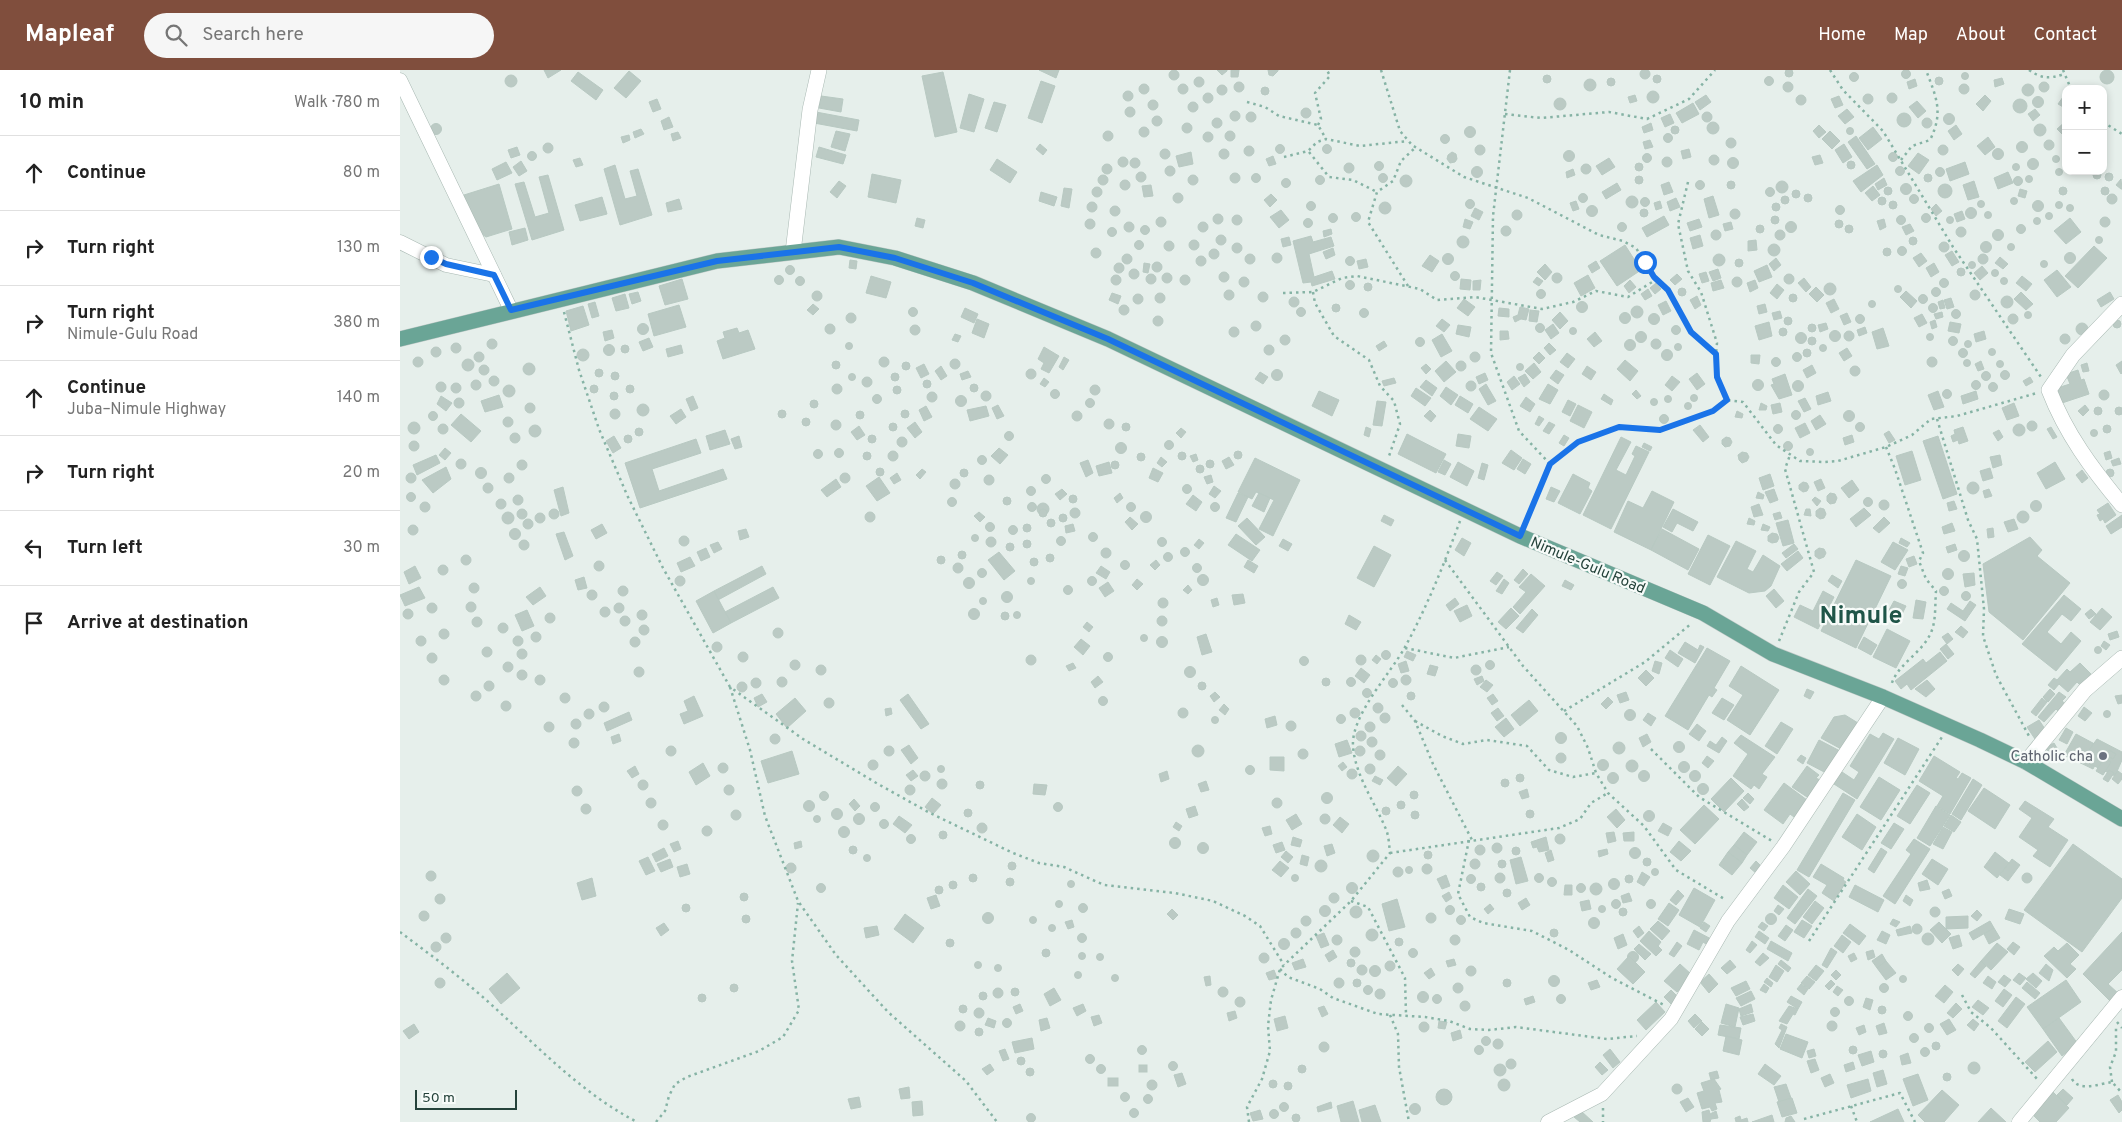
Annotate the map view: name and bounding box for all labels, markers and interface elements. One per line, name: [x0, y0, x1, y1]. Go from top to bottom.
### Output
search box: [144, 13, 494, 58]
text: Mapleaf: [25, 20, 114, 50]
icon: search: [162, 21, 190, 49]
text: Search here: [202, 23, 304, 47]
text: Home: [1818, 24, 1866, 47]
text: Map: [1894, 24, 1928, 47]
text: About: [1956, 24, 2005, 47]
text: Contact: [2033, 24, 2097, 47]
map controls: [2062, 85, 2107, 175]
button: +: [2062, 85, 2107, 130]
text: 10 min: [20, 89, 84, 116]
text: Walk · 780 m: [294, 93, 380, 113]
button: −: [2062, 130, 2107, 175]
icon: ahead: [20, 159, 48, 187]
text: Continue: [67, 161, 146, 185]
text: 80 m: [343, 163, 380, 183]
icon: right: [20, 234, 48, 262]
text: Turn right: [67, 236, 155, 260]
text: 130 m: [337, 238, 380, 258]
route end: [420, 246, 443, 269]
route start: [1634, 251, 1657, 274]
text: Turn right: [67, 301, 155, 325]
icon: right: [20, 309, 48, 337]
text: 380 m: [333, 313, 380, 333]
text: Nimule-Gulu Road: [67, 325, 198, 345]
text: Continue: [67, 376, 146, 400]
icon: ahead: [20, 384, 48, 412]
text: 140 m: [337, 388, 380, 408]
text: Juba–Nimule Highway: [67, 400, 226, 420]
icon: right: [20, 459, 48, 487]
text: Turn right: [67, 461, 155, 485]
text: 20 m: [343, 463, 380, 483]
icon: left: [20, 534, 48, 562]
street label: Nimule-Gulu Road: [1527, 534, 1648, 599]
text: Turn left: [67, 536, 143, 560]
text: 30 m: [343, 538, 380, 558]
district label: Nimule: [1820, 601, 1902, 633]
icon: arrive: [20, 609, 48, 637]
text: Arrive at destination: [67, 611, 248, 635]
place label: Catholic cha: [2011, 748, 2093, 767]
marker: Catholic cha: [2097, 750, 2109, 762]
scale bar: [415, 1087, 518, 1110]
text: 50 m: [422, 1090, 455, 1107]

